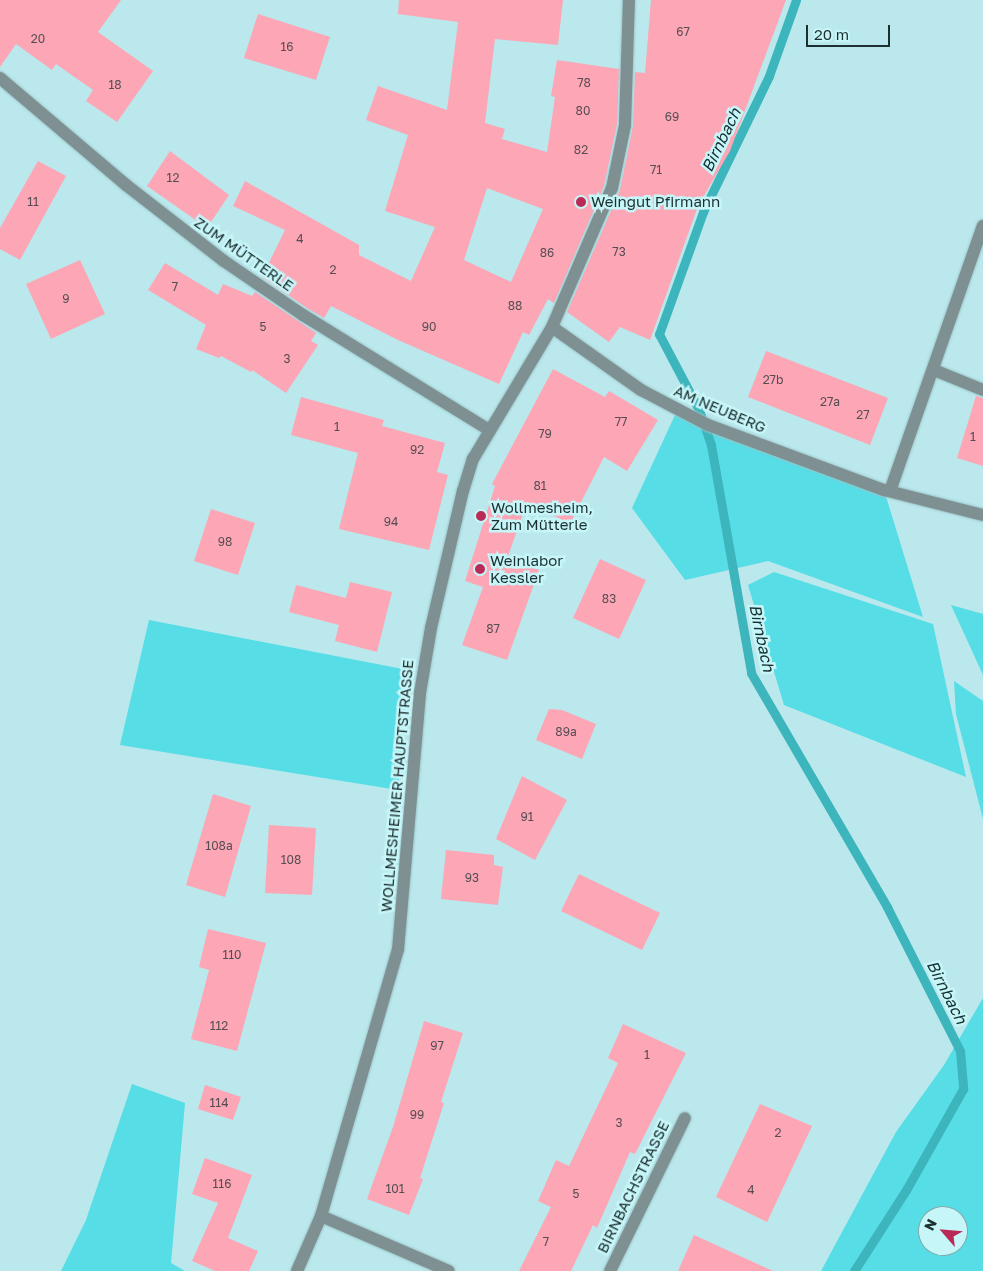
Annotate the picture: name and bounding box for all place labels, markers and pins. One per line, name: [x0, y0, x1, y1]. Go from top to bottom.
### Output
place label: Weingut Pfirmann: [591, 193, 720, 211]
marker: Weingut Pfirmann: [575, 196, 587, 208]
place label: Wollmesheim, Zum Mütterle: [491, 498, 593, 533]
marker: Wollmesheim, Zum Mütterle: [475, 510, 487, 522]
place label: Weinlabor Kessler: [490, 551, 563, 586]
marker: Weinlabor Kessler: [474, 563, 486, 575]

